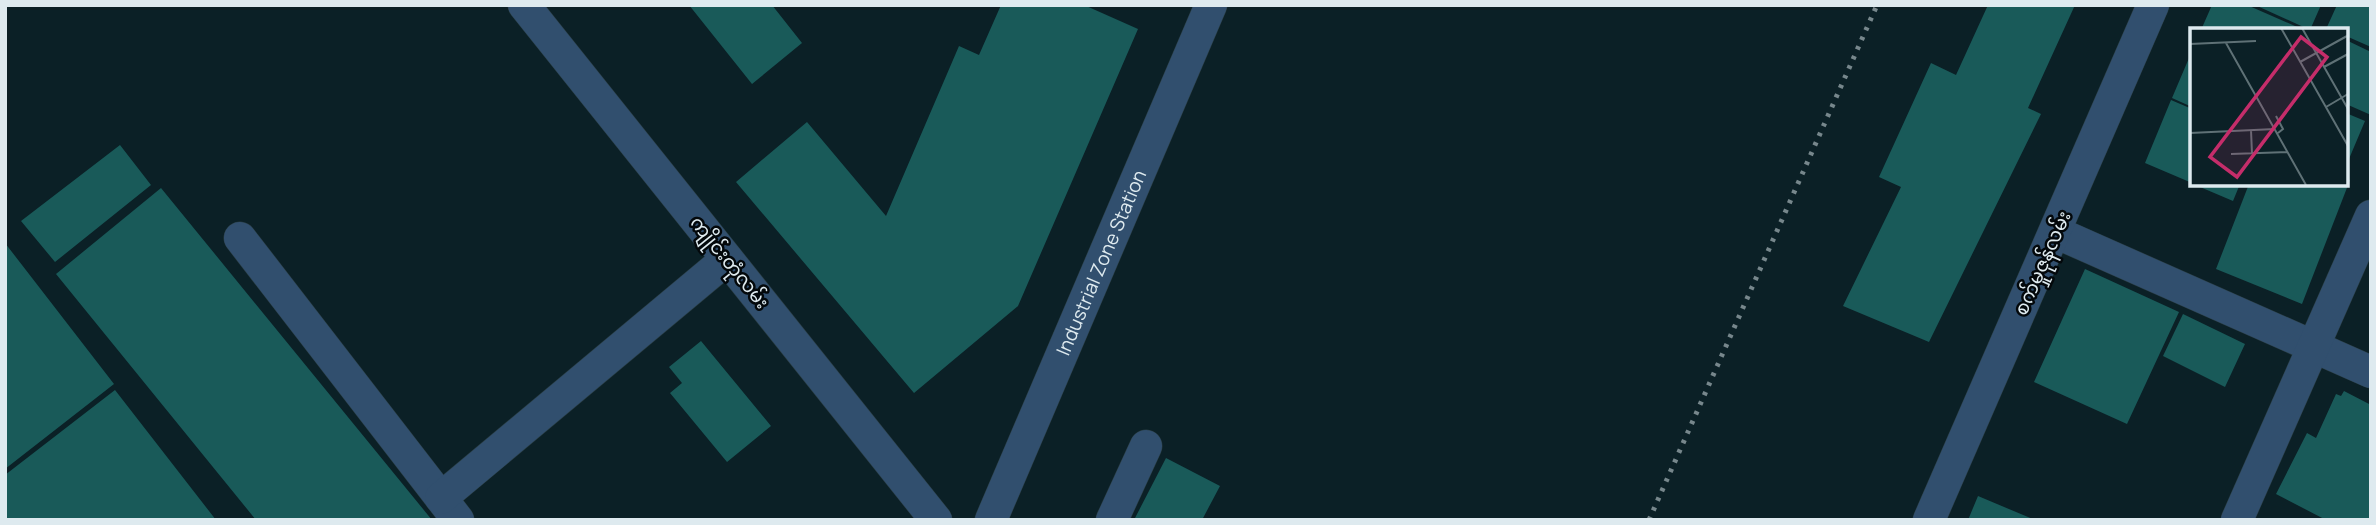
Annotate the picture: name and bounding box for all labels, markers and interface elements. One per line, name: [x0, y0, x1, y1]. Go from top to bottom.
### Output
inset map: [2190, 28, 2348, 186]
street label: Industrial Zone Station: [1050, 166, 1152, 359]
street label: စက်မှုဇုန်လမ်း: [2007, 206, 2080, 321]
street label: ကျိုင်းတုံလမ်း: [681, 210, 776, 316]

